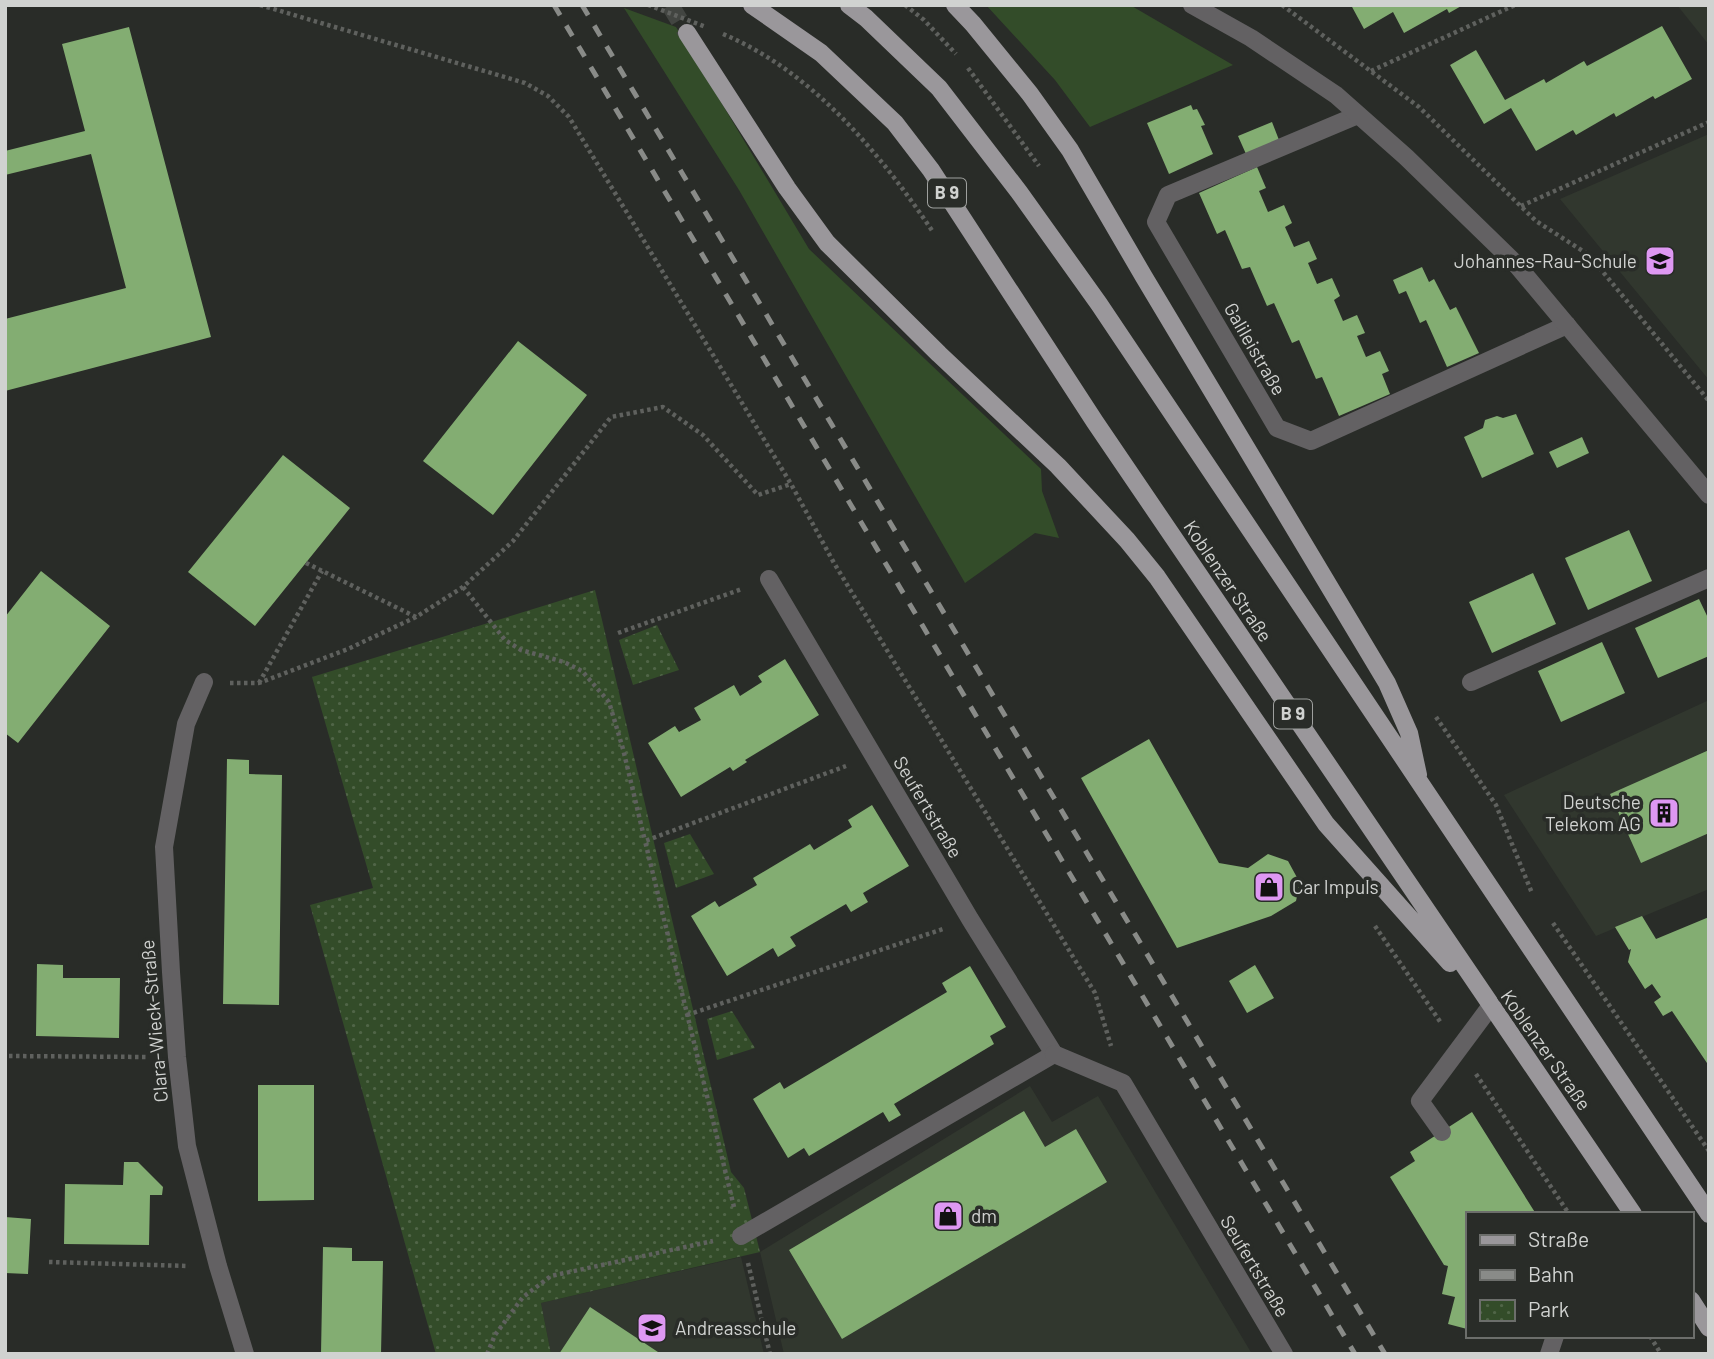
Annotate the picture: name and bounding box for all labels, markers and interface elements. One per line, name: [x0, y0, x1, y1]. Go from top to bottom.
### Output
road number: B 9: [928, 178, 966, 208]
school or university icon: Johannes-Rau-Schule: [1643, 244, 1677, 278]
place label: Johannes-Rau-Schule: [1454, 249, 1637, 272]
street label: Galileistraße: [1220, 298, 1291, 399]
street label: Koblenzer Straße: [1179, 516, 1277, 646]
road number: B 9: [1274, 700, 1312, 728]
street label: Seufertstraße: [889, 752, 968, 862]
place label: Deutsche Telekom AG: [1545, 790, 1641, 835]
building icon: Deutsche Telekom AG: [1647, 796, 1681, 830]
shop icon: Car Impuls: [1252, 870, 1286, 904]
place label: Car Impuls: [1292, 875, 1379, 898]
street label: Clara-Wieck-Straße: [135, 939, 172, 1103]
street label: Koblenzer Straße: [1496, 985, 1596, 1114]
shop icon: dm: [931, 1199, 965, 1233]
place label: dm: [971, 1204, 997, 1227]
street label: Seufertstraße: [1216, 1211, 1295, 1321]
legend: [1466, 1212, 1693, 1338]
text: Straße: [1528, 1226, 1589, 1251]
text: Bahn: [1528, 1261, 1574, 1286]
text: Park: [1528, 1296, 1569, 1321]
school or university icon: Andreasschule: [635, 1311, 669, 1345]
place label: Andreasschule: [675, 1316, 796, 1339]

